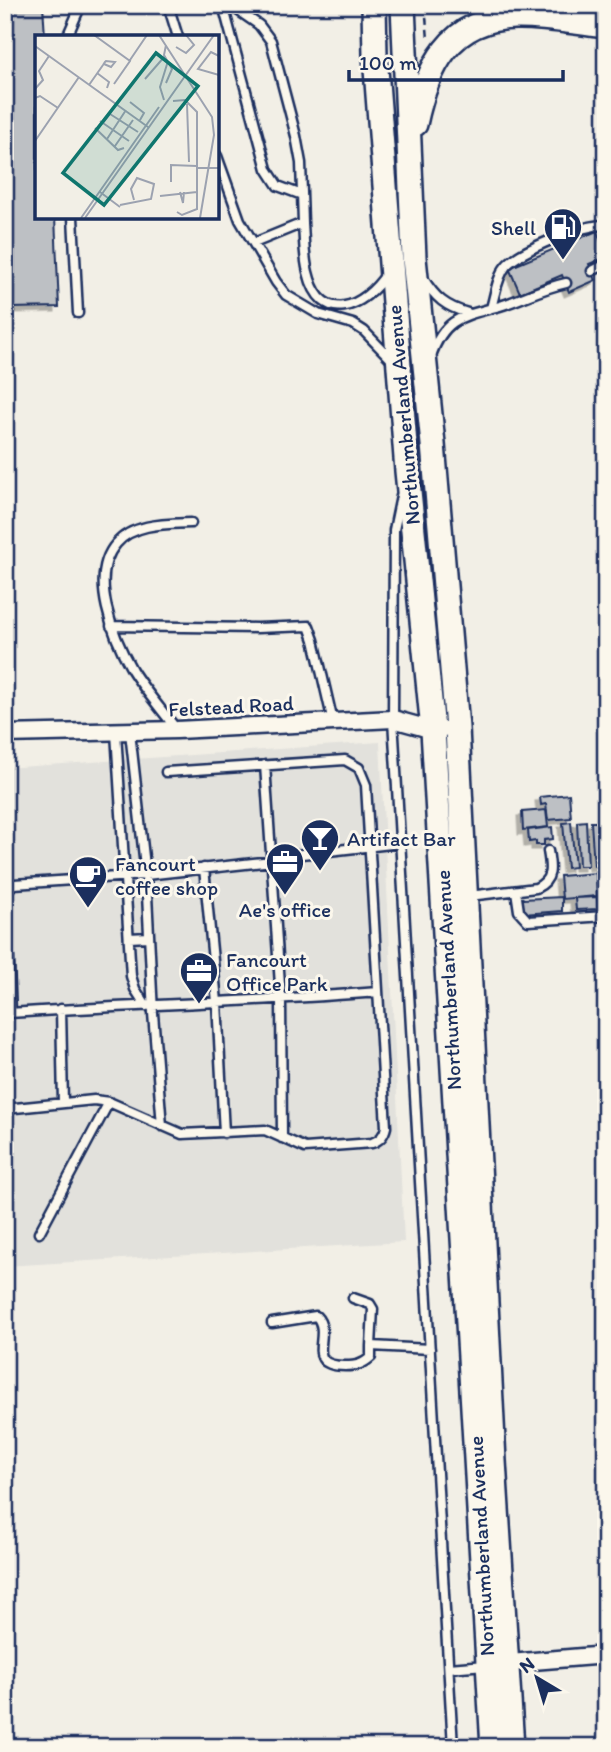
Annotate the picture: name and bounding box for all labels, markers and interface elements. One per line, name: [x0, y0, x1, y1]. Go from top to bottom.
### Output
inset map: [35, 35, 219, 219]
scale bar: [349, 38, 562, 82]
text: 100 m: [359, 50, 417, 75]
fuel station icon: Shell: [542, 206, 584, 261]
place label: Shell: [491, 215, 536, 240]
street label: Northumberland Avenue: [381, 304, 425, 526]
street label: Felstead Road: [168, 690, 294, 722]
bar icon: Artifact Bar: [299, 817, 341, 872]
place label: Artifact Bar: [347, 826, 456, 851]
office icon: Ae's office: [264, 841, 306, 896]
place label: Fancourt coffee shop: [115, 851, 218, 900]
cafe icon: Fancourt coffee shop: [67, 854, 109, 909]
street label: Northumberland Avenue: [430, 869, 466, 1091]
place label: Ae's office: [239, 897, 331, 922]
place label: Fancourt Office Park: [226, 947, 328, 996]
office icon: Fancourt Office Park: [178, 950, 220, 1005]
street label: Northumberland Avenue: [463, 1435, 499, 1657]
north arrow: [503, 1644, 572, 1714]
text: N: [515, 1652, 539, 1678]

